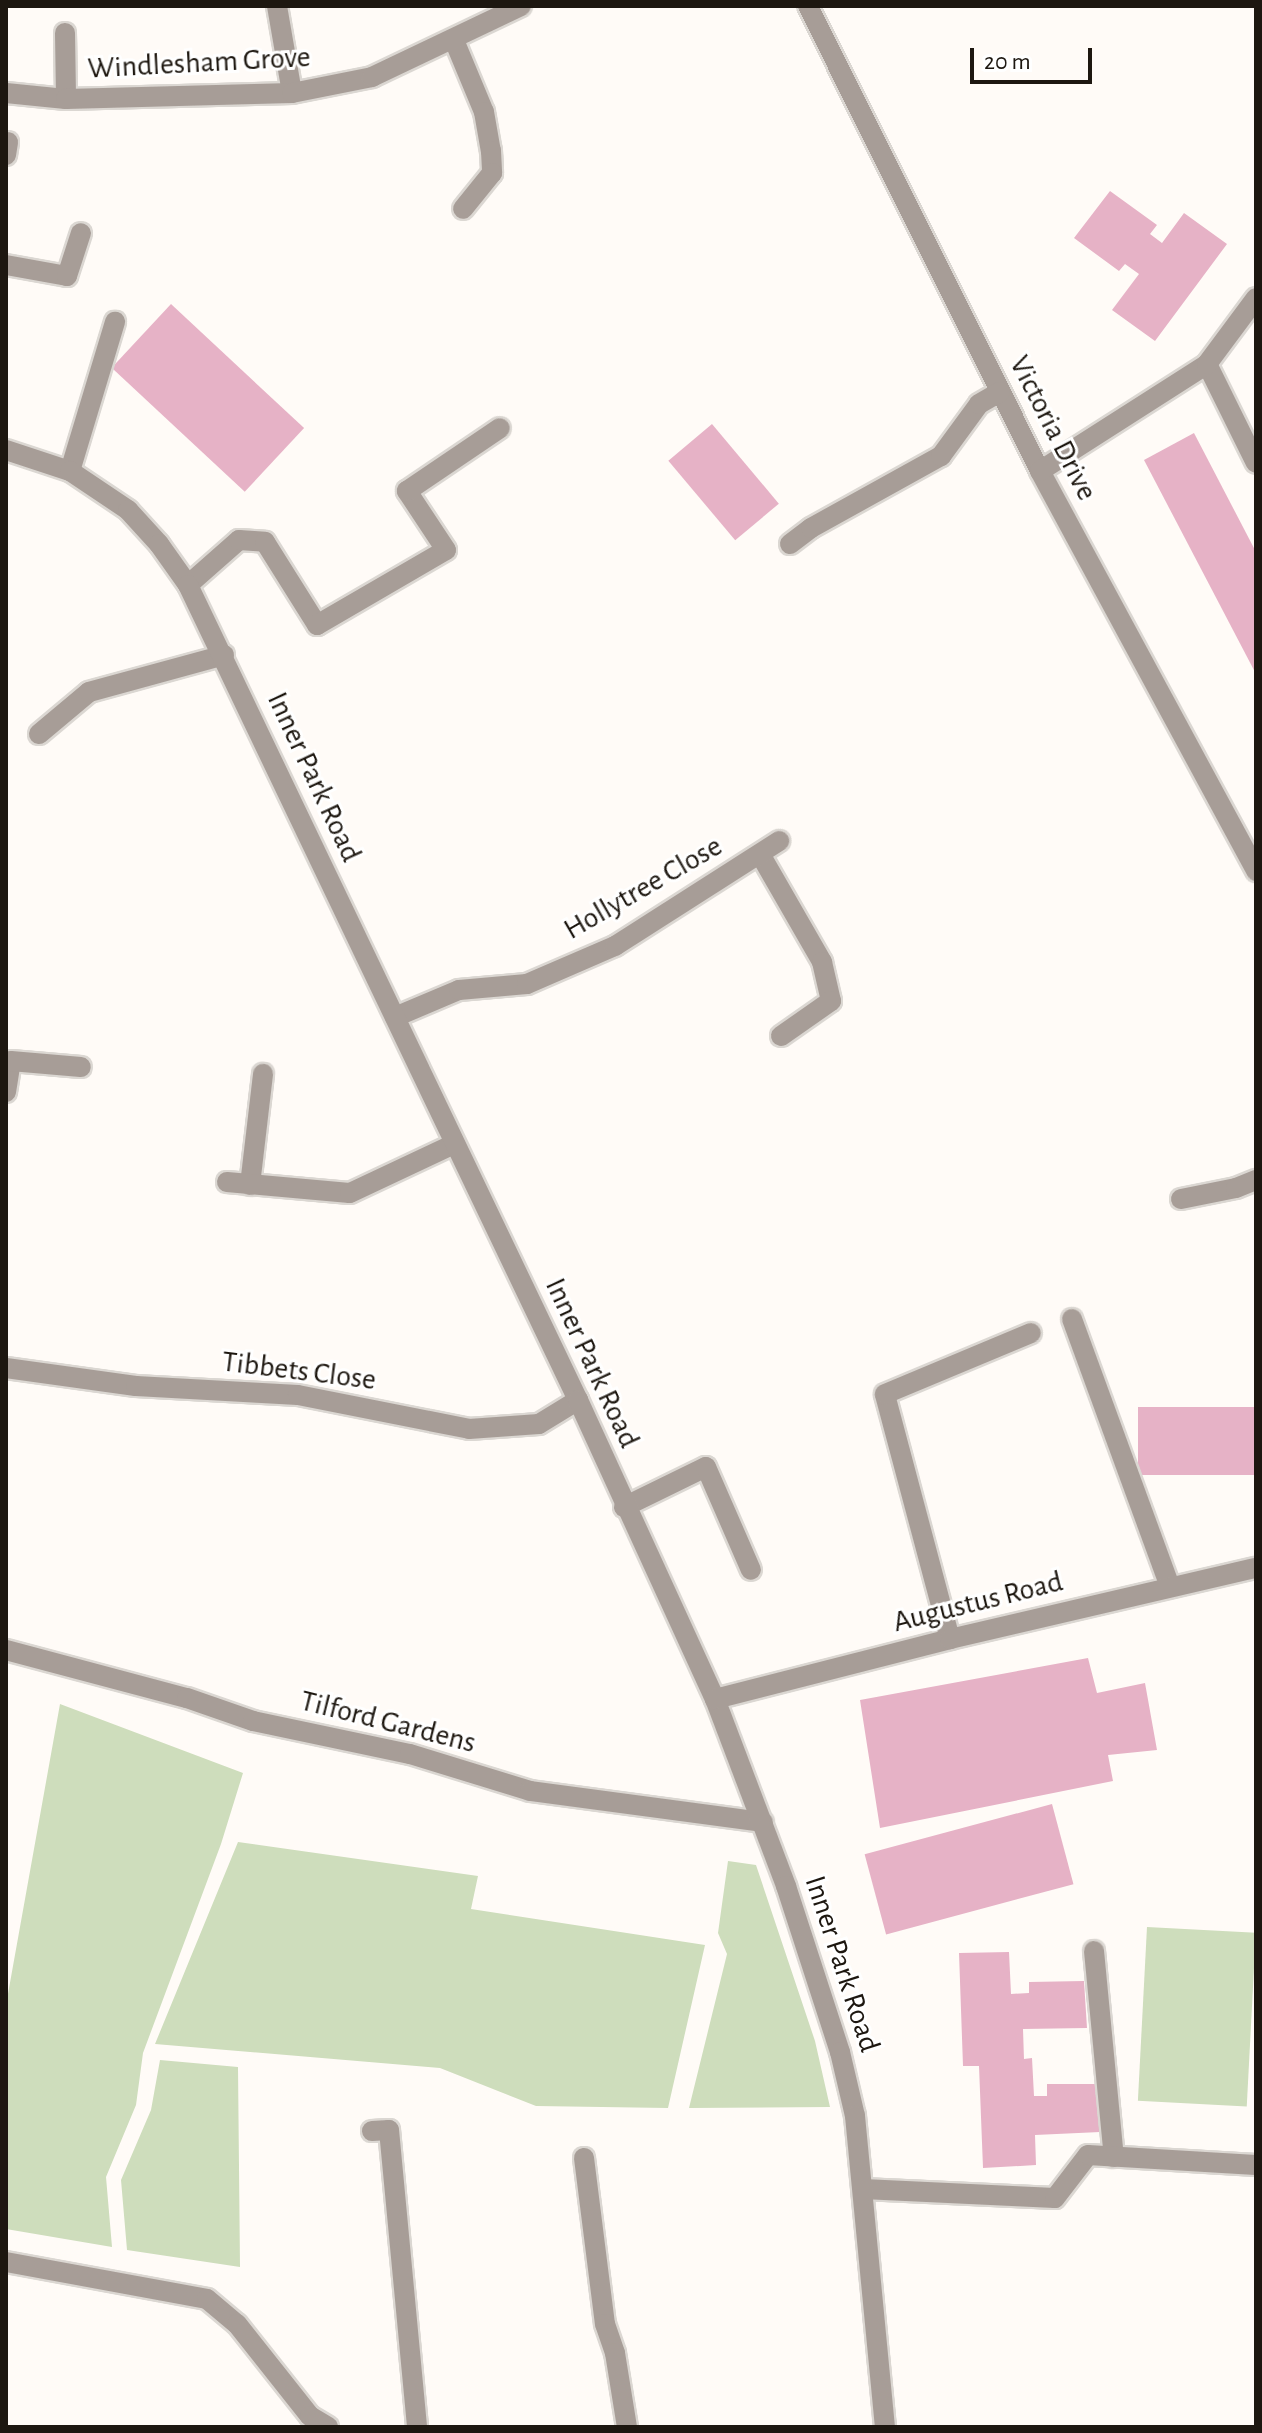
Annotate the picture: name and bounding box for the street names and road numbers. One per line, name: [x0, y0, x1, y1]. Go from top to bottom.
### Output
street label: Windlesham Grove: [87, 39, 311, 87]
street label: Victoria Drive: [1001, 350, 1105, 506]
street label: Inner Park Road: [259, 686, 369, 868]
street label: Hollytree Close: [557, 828, 729, 948]
street label: Inner Park Road: [537, 1272, 647, 1454]
street label: Tibbets Close: [220, 1344, 378, 1398]
street label: Augustus Road: [889, 1564, 1067, 1640]
street label: Tilford Gardens: [297, 1683, 479, 1761]
street label: Inner Park Road: [797, 1871, 887, 2057]

